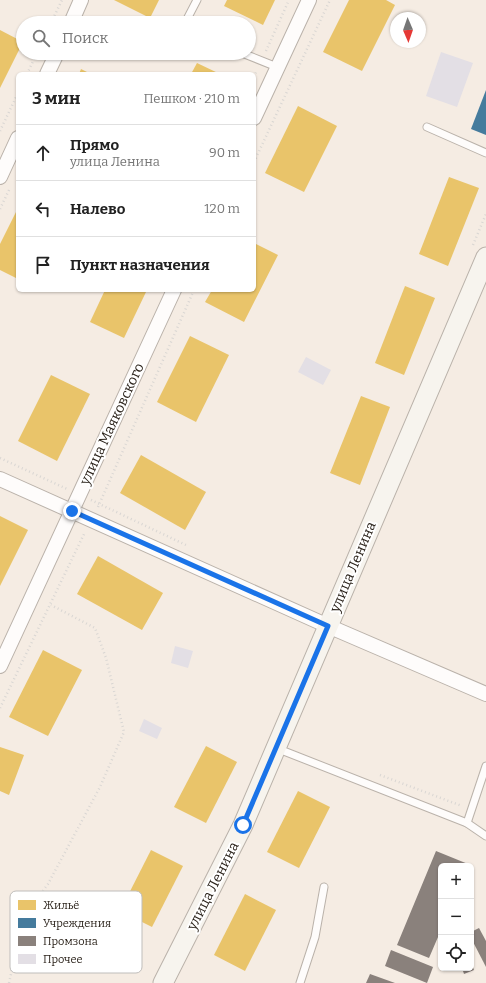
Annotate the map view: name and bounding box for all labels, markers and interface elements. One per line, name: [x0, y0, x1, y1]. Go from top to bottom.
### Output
north arrow: [390, 12, 426, 48]
search box: [16, 16, 256, 60]
icon: search: [30, 27, 52, 49]
text: Поиск: [62, 29, 108, 47]
text: 3 мин: [32, 88, 80, 109]
text: Пешком · 210 m: [143, 91, 240, 106]
text: Прямо: [70, 136, 119, 154]
icon: ahead: [32, 142, 54, 164]
text: 90 m: [209, 145, 240, 160]
text: улица Ленина: [70, 154, 160, 169]
icon: left: [32, 198, 54, 220]
text: Налево: [70, 200, 125, 218]
text: 120 m: [204, 201, 240, 216]
icon: arrive: [32, 254, 54, 276]
text: Пункт назначения: [70, 256, 210, 274]
street label: улица Маяковского: [76, 360, 148, 489]
route end: [63, 502, 81, 520]
street label: улица Ленина: [326, 519, 380, 616]
route start: [234, 816, 252, 834]
street label: улица Ленина: [183, 839, 243, 934]
map controls: [438, 863, 474, 971]
button: +: [438, 863, 474, 899]
legend: [10, 891, 142, 973]
text: Жильё: [43, 899, 79, 912]
button: −: [438, 899, 474, 935]
text: Учреждения: [43, 917, 111, 930]
text: Промзона: [43, 935, 98, 948]
button: locate: [438, 935, 474, 971]
text: Прочее: [43, 953, 83, 966]

